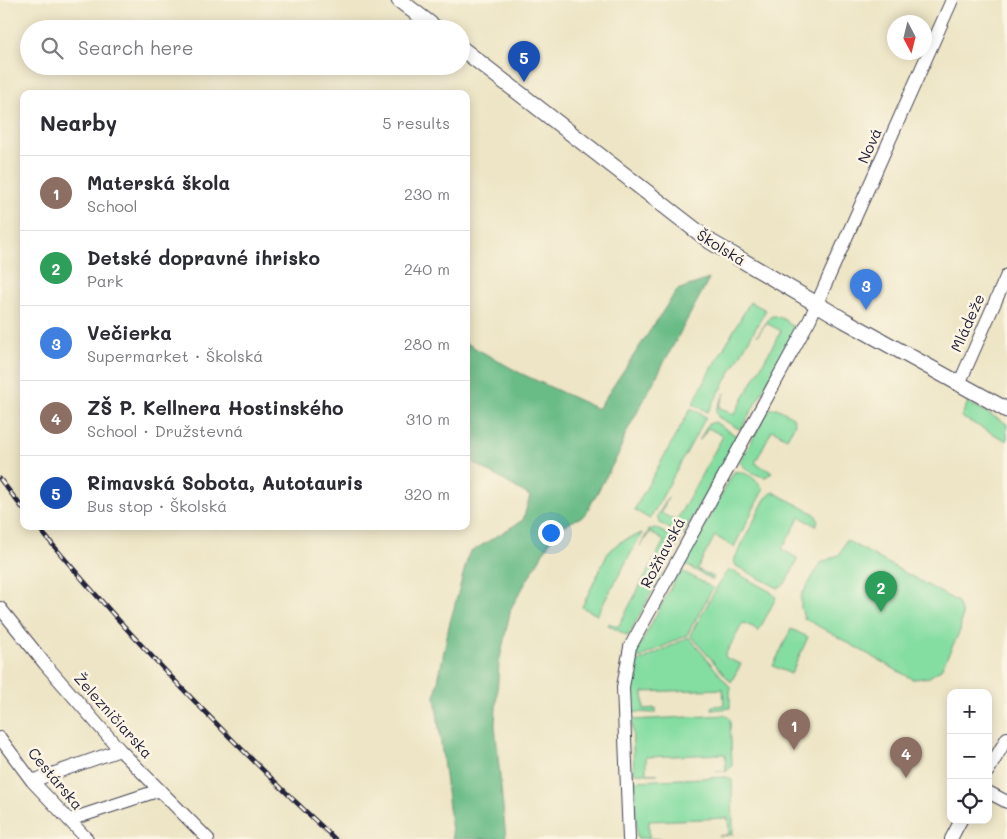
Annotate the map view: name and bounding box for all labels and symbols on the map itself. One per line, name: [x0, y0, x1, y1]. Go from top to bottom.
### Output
north arrow: [887, 15, 932, 60]
pin: 5: [508, 41, 540, 82]
street label: Nová: [852, 125, 886, 166]
street label: Školská: [693, 224, 750, 270]
pin: 3: [850, 269, 882, 310]
street label: Mládeže: [945, 290, 989, 355]
street label: Rožňavská: [635, 514, 689, 591]
your location: [538, 520, 564, 546]
pin: 2: [865, 571, 897, 612]
street label: Železničiarska: [70, 668, 157, 762]
pin: 1: [778, 709, 810, 750]
pin: 4: [890, 737, 922, 778]
street label: Cestárska: [24, 743, 88, 814]

